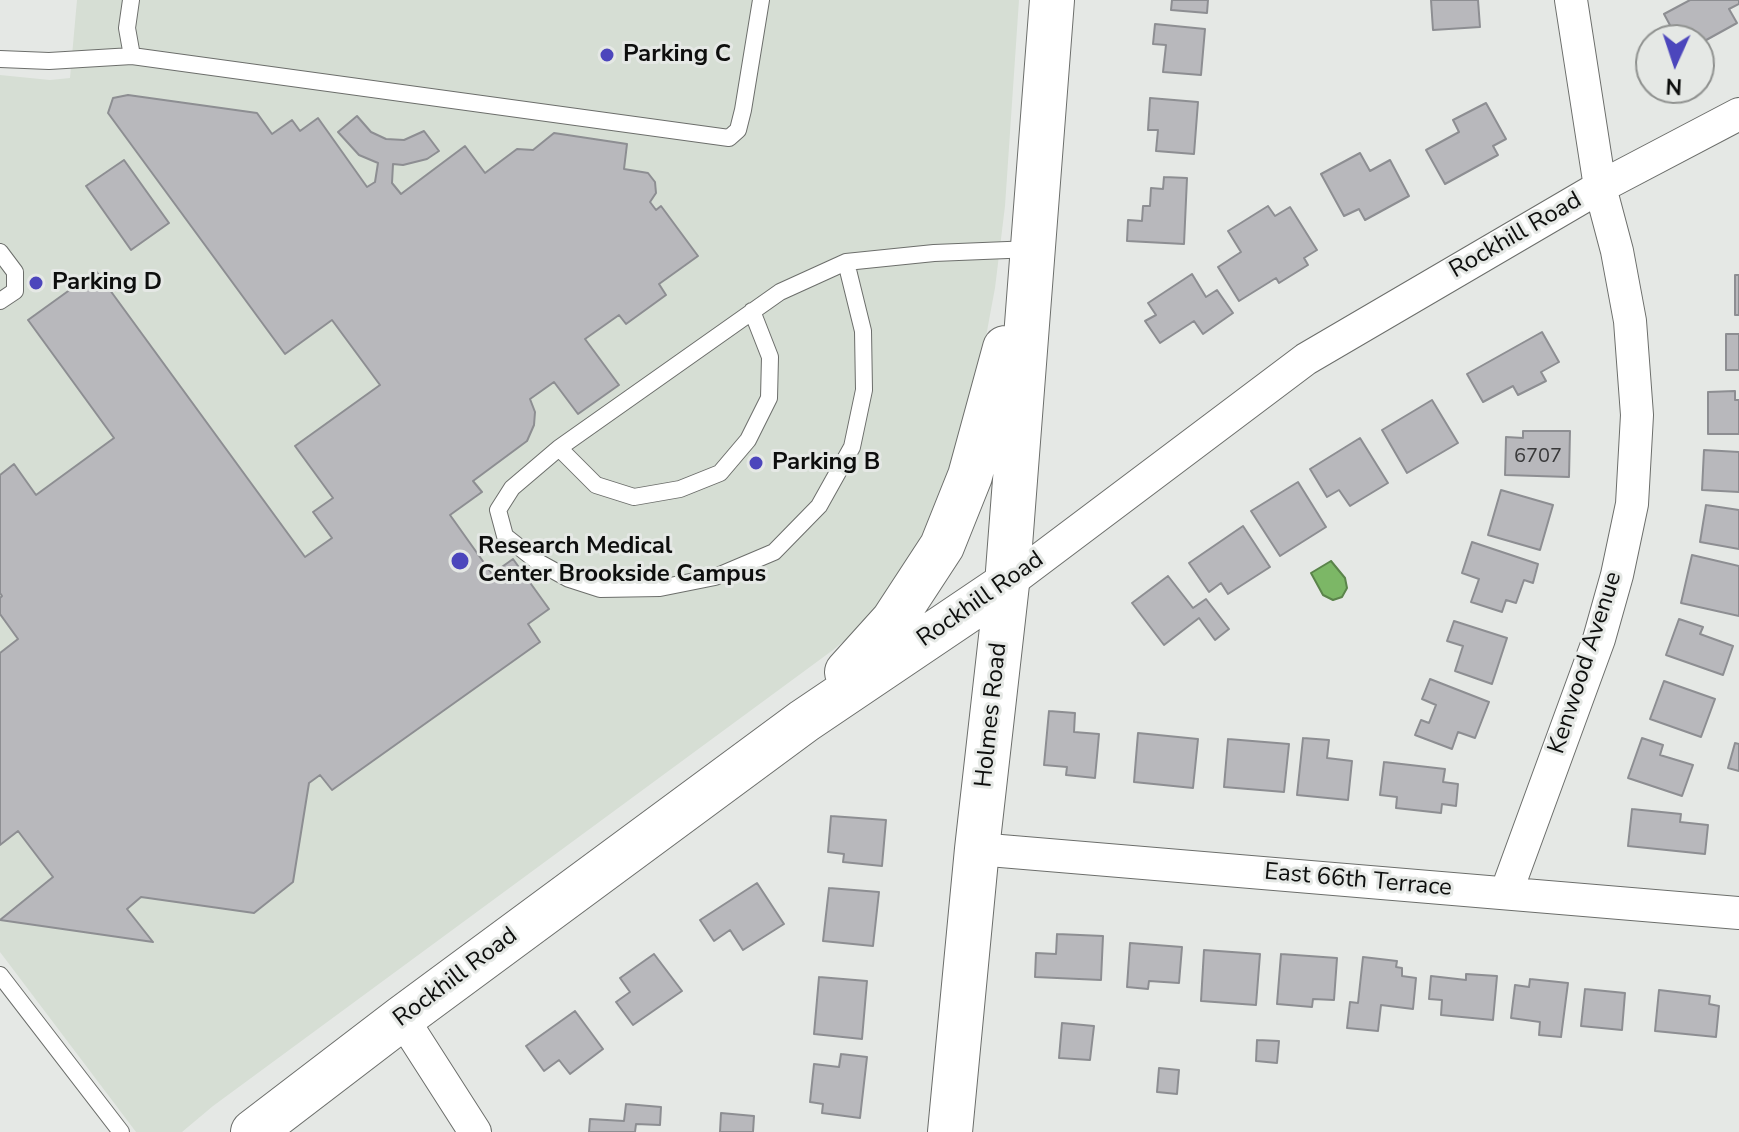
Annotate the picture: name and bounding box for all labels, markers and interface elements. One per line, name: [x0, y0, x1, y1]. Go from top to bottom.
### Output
north arrow: [1635, 24, 1715, 104]
place label: Parking C: [623, 41, 731, 69]
marker: Parking C: [598, 46, 616, 64]
text: N: [1665, 71, 1683, 101]
street label: Rockhill Road: [1445, 187, 1587, 285]
place label: Parking D: [52, 269, 162, 297]
marker: Parking D: [27, 274, 45, 292]
house number: 6707: [1514, 445, 1562, 469]
place label: Parking B: [772, 449, 880, 477]
marker: Parking B: [747, 454, 765, 472]
place label: Research Medical Center Brookside Campus: [478, 533, 766, 589]
street label: Rockhill Road: [912, 546, 1050, 654]
marker: Research Medical Center Brookside Campus: [449, 550, 471, 572]
street label: Kenwood Avenue: [1543, 568, 1629, 758]
street label: Holmes Road: [970, 641, 1014, 789]
street label: East 66th Terrace: [1263, 858, 1453, 904]
street label: Rockhill Road: [388, 922, 524, 1034]

